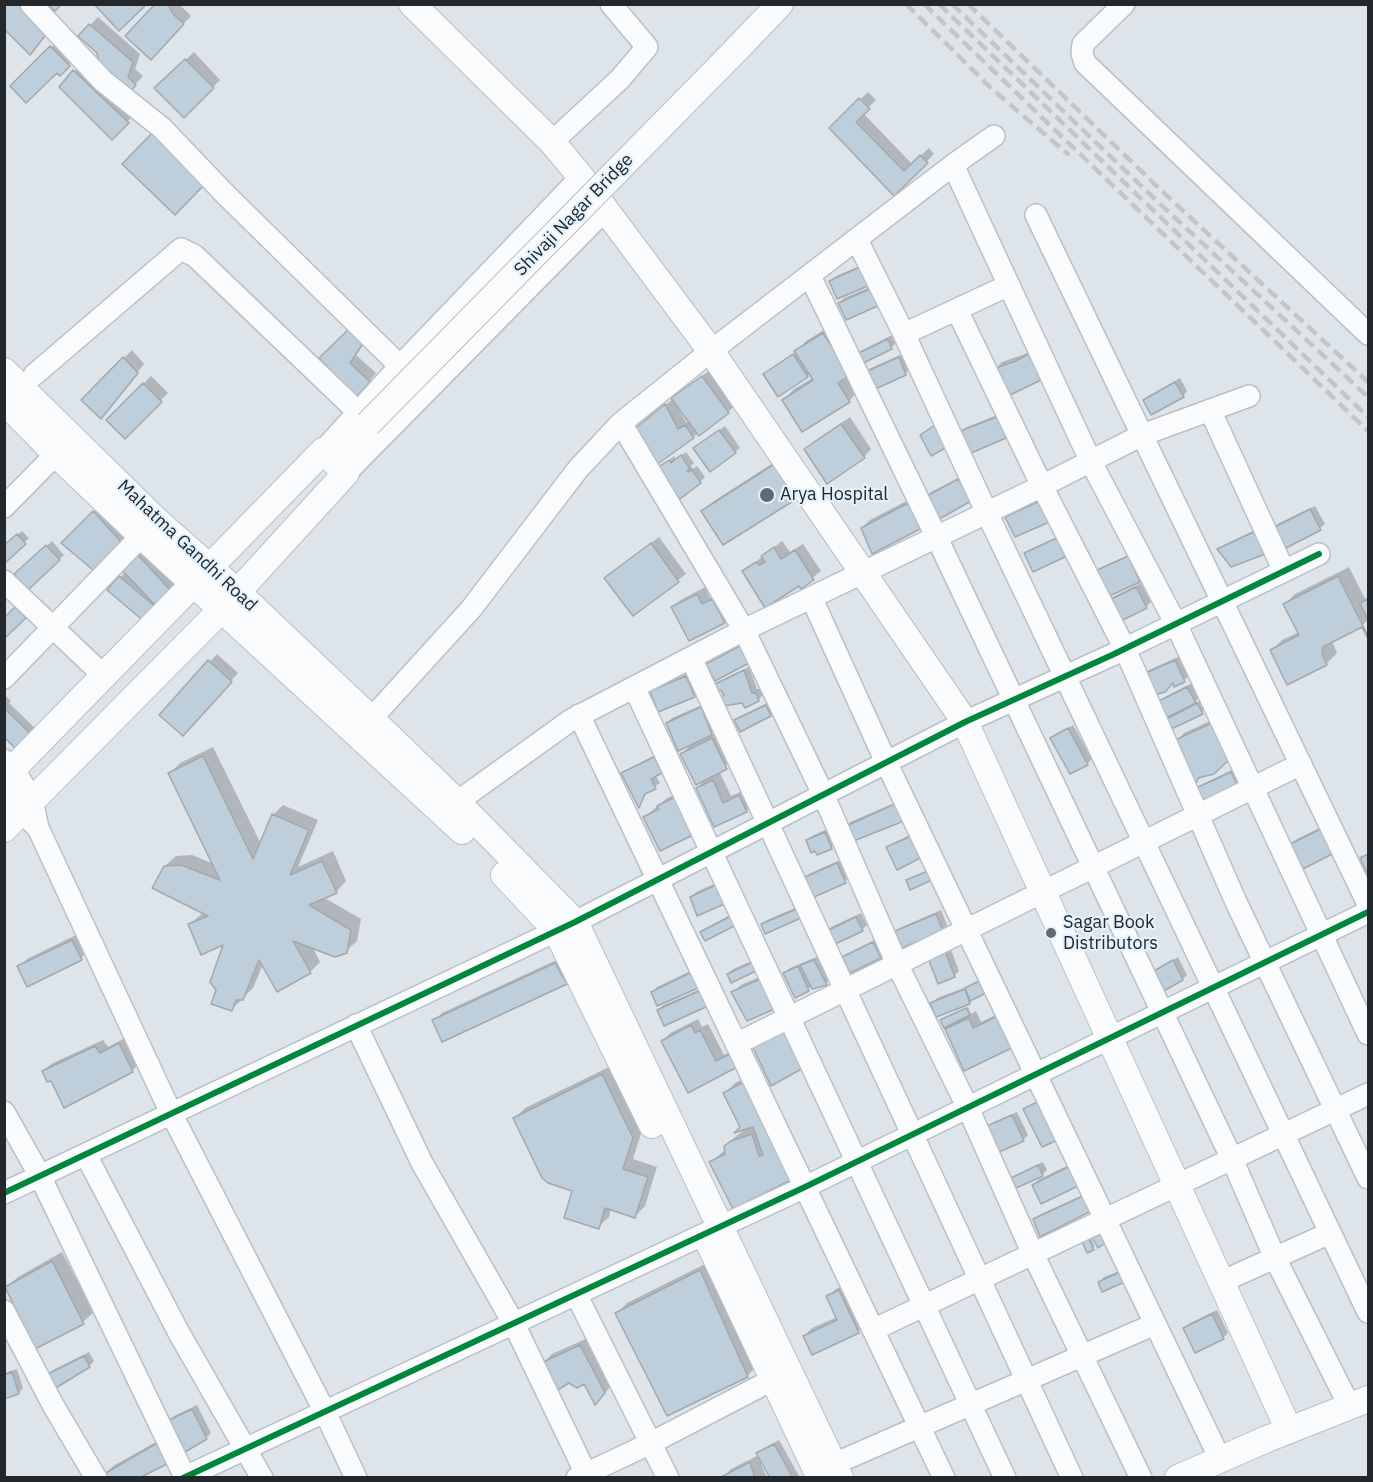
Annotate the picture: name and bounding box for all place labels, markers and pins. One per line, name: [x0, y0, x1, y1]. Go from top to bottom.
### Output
place label: Arya Hospital: [780, 484, 888, 506]
marker: Arya Hospital: [758, 486, 776, 504]
place label: Sagar Book Distributors: [1063, 912, 1158, 954]
marker: Sagar Book Distributors: [1044, 926, 1058, 940]

